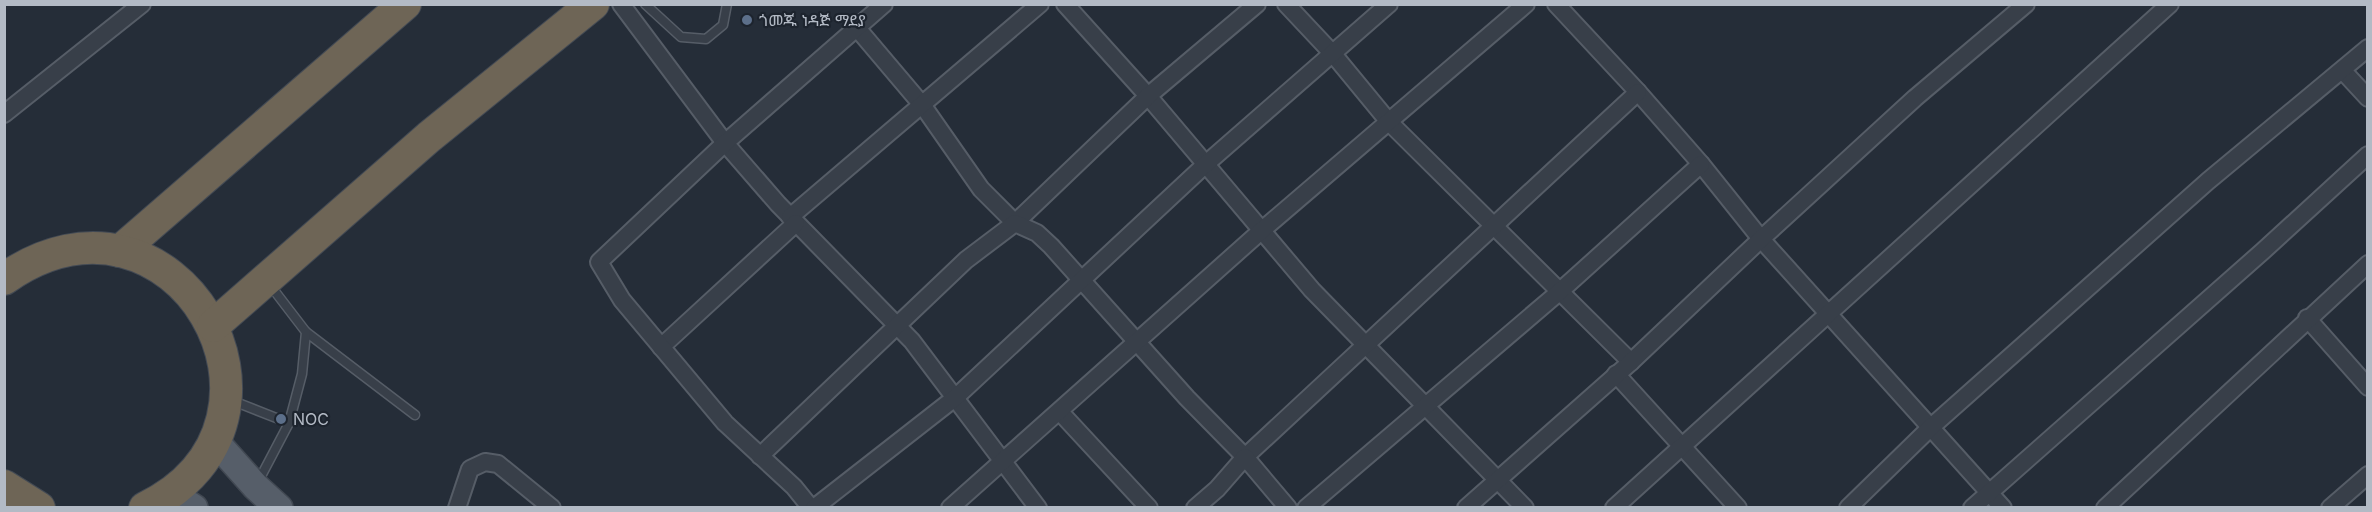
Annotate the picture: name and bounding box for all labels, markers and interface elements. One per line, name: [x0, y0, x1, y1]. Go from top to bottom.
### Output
place label: ጎመጁ ነዳጅ ማደያ: [759, 10, 866, 30]
marker: ጎመጁ ነዳጅ ማደያ: [740, 13, 754, 27]
place label: NOC: [293, 409, 329, 429]
marker: NOC: [274, 412, 288, 426]

